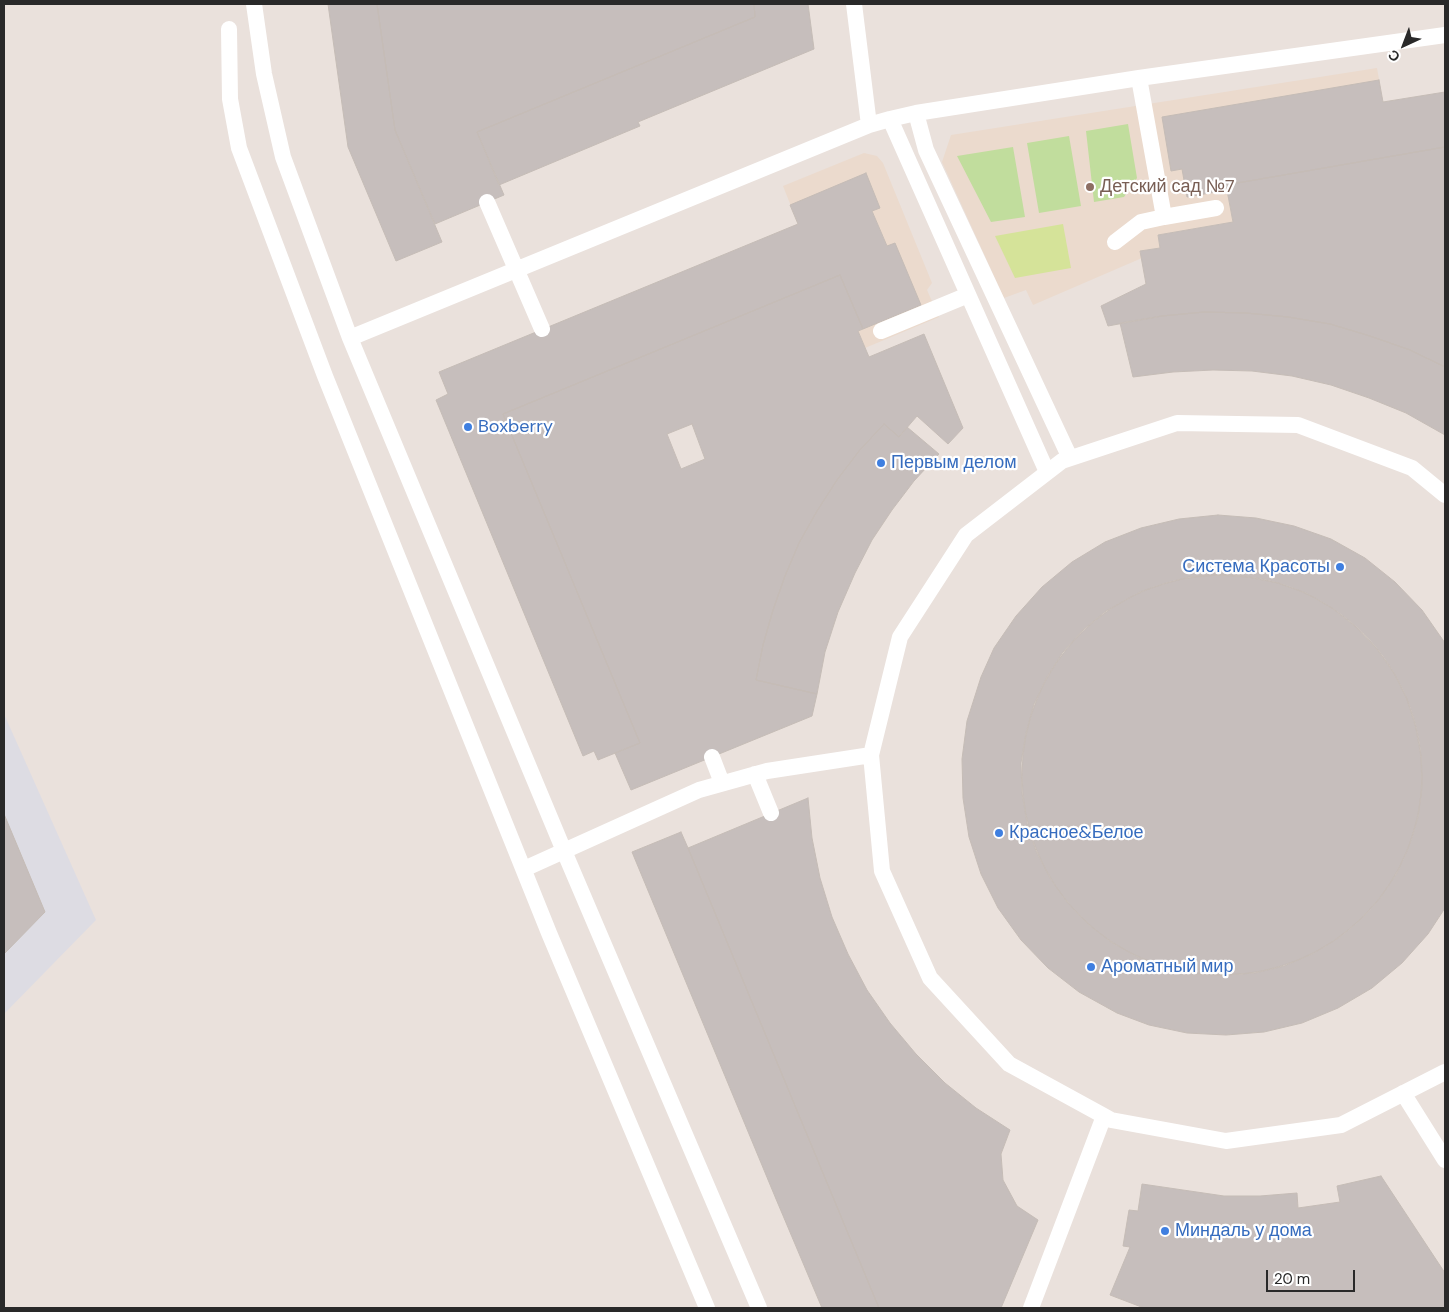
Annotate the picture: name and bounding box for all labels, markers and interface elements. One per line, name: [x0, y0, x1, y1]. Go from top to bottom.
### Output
north arrow: [1379, 20, 1429, 70]
text: С: [1384, 46, 1404, 66]
place label: Детский сад №7: [1100, 176, 1235, 198]
marker: Детский сад №7: [1084, 181, 1096, 193]
place label: Boxberry: [478, 416, 553, 438]
marker: Boxberry: [462, 421, 474, 433]
place label: Первым делом: [891, 452, 1017, 474]
marker: Первым делом: [875, 457, 887, 469]
place label: Система Красоты: [1182, 556, 1330, 578]
marker: Система Красоты: [1334, 561, 1346, 573]
place label: Красное&Белое: [1009, 822, 1144, 844]
marker: Красное&Белое: [993, 827, 1005, 839]
place label: Ароматный мир: [1101, 956, 1233, 978]
marker: Ароматный мир: [1085, 961, 1097, 973]
place label: Миндаль у дома: [1175, 1220, 1312, 1242]
marker: Миндаль у дома: [1159, 1225, 1171, 1237]
scale bar: [1269, 1260, 1358, 1292]
text: 20 m: [1274, 1269, 1310, 1289]

